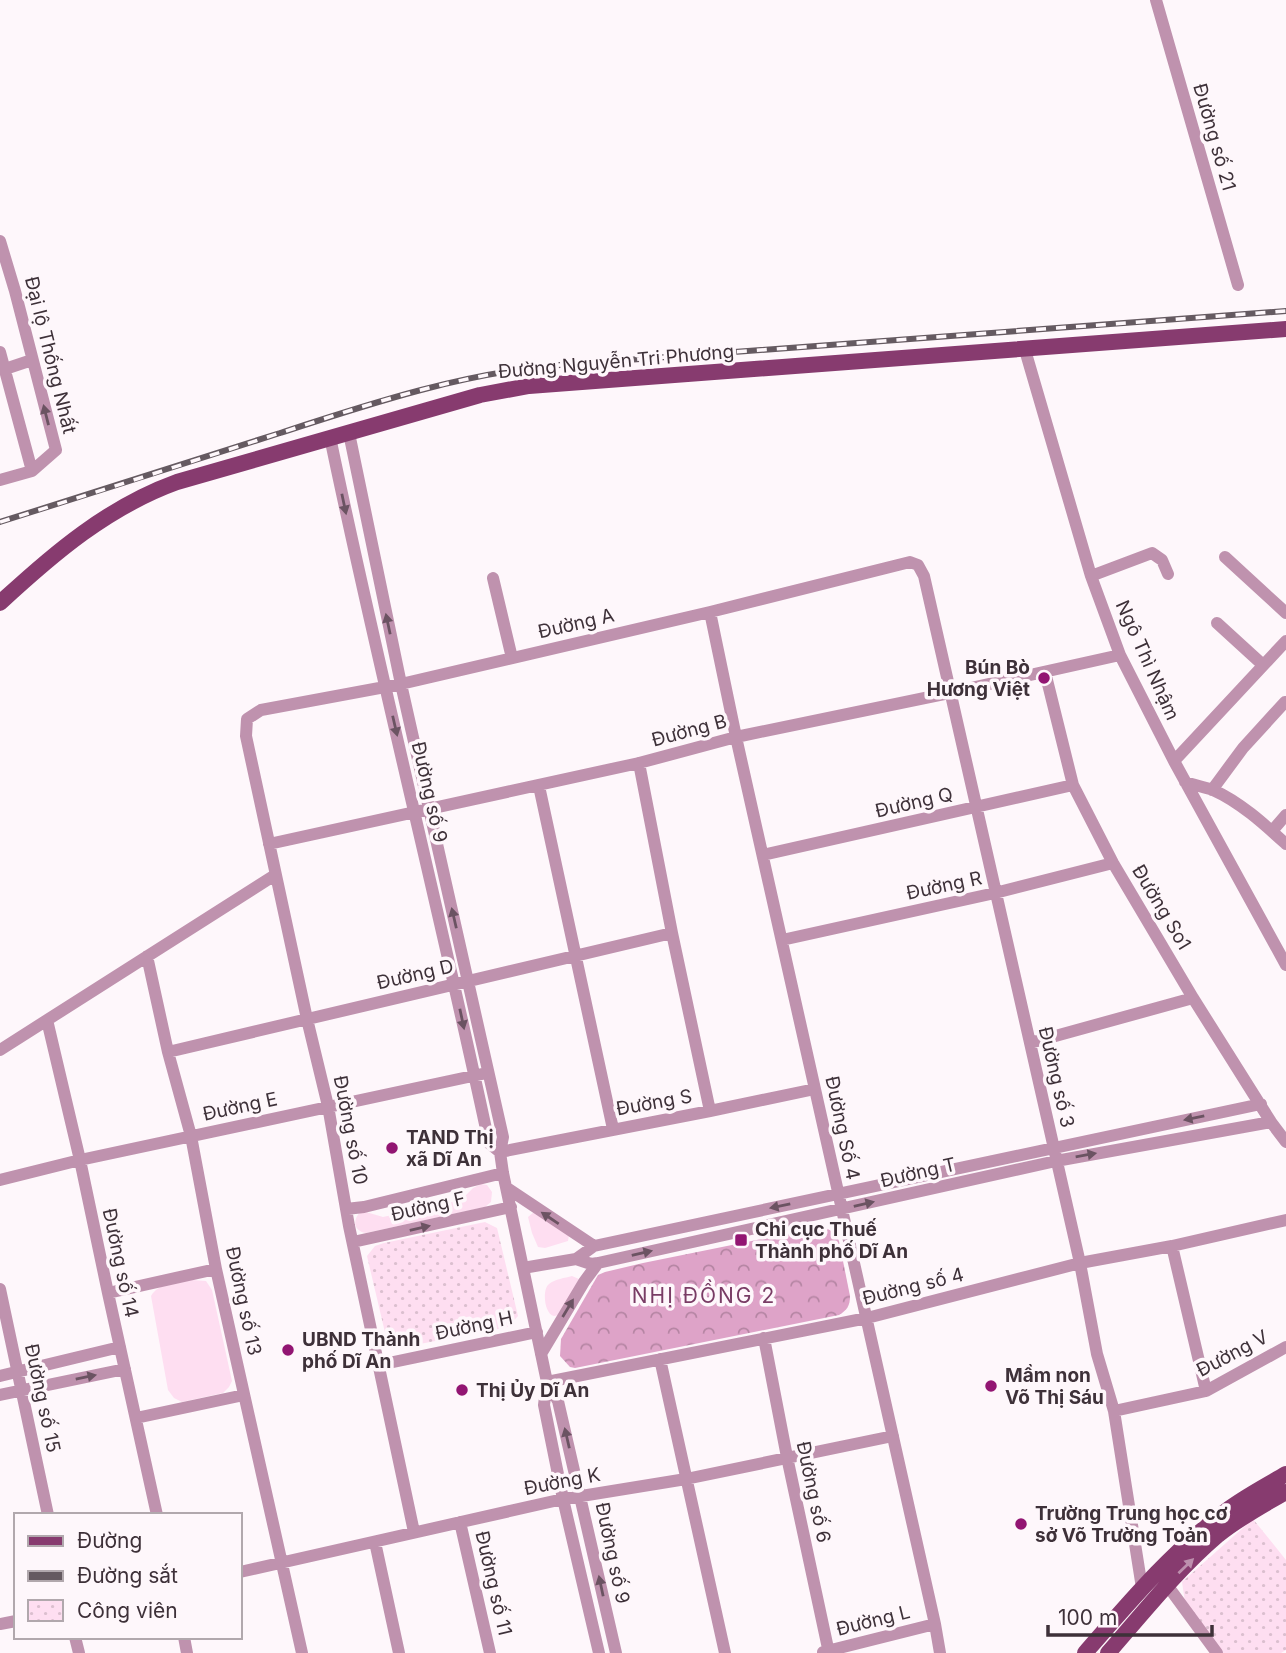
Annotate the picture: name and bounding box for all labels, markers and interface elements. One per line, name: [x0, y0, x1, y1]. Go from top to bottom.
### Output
street label: Đường số 21: [1188, 81, 1241, 193]
street label: Đại lộ Thống Nhất: [20, 274, 81, 436]
street label: Đường Nguyễn Tri Phương: [497, 340, 735, 383]
one-way arrow: [41, 404, 51, 425]
one-way arrow: [339, 493, 350, 515]
street label: Ngô Thì Nhậm: [1111, 597, 1184, 724]
street label: Đường A: [536, 604, 616, 643]
one-way arrow: [383, 613, 394, 635]
place label: Bún Bò Hương Việt: [927, 656, 1030, 701]
marker: Bún Bò Hương Việt: [1036, 670, 1052, 686]
street label: Đường B: [649, 709, 729, 752]
one-way arrow: [390, 715, 401, 737]
street label: Đường số 9: [407, 739, 452, 845]
street label: Đường Q: [873, 782, 955, 823]
street label: Đường So1: [1127, 861, 1196, 954]
street label: Đường R: [904, 866, 984, 905]
one-way arrow: [448, 907, 459, 929]
street label: Đường D: [374, 954, 456, 994]
one-way arrow: [457, 1008, 468, 1030]
street label: Đường số 3: [1034, 1024, 1079, 1130]
street label: Đường số 10: [329, 1073, 372, 1187]
street label: Đường Số 4: [820, 1074, 865, 1182]
street label: Đường S: [614, 1085, 694, 1120]
street label: Đường E: [201, 1087, 280, 1126]
one-way arrow: [1183, 1112, 1205, 1123]
place label: TAND Thị xã Dĩ An: [406, 1126, 494, 1171]
marker: TAND Thị xã Dĩ An: [384, 1140, 400, 1156]
one-way arrow: [1075, 1149, 1097, 1160]
street label: Đường T: [878, 1153, 958, 1192]
street label: Đường F: [389, 1187, 468, 1226]
one-way arrow: [853, 1198, 875, 1209]
one-way arrow: [769, 1201, 791, 1212]
street label: Đường số 14: [98, 1206, 143, 1320]
one-way arrow: [540, 1211, 560, 1224]
place label: Chi cục Thuế Thành phố Dĩ An: [755, 1218, 908, 1263]
one-way arrow: [409, 1222, 431, 1233]
marker: Chi cục Thuế Thành phố Dĩ An: [733, 1232, 749, 1248]
street label: Đường số 13: [221, 1245, 266, 1358]
one-way arrow: [631, 1248, 653, 1259]
street label: Đường số 4: [860, 1263, 966, 1310]
district label: NHỊ ĐỒNG 2: [632, 1279, 776, 1308]
one-way arrow: [562, 1298, 575, 1317]
street label: Đường H: [433, 1306, 515, 1345]
street label: Đường V: [1193, 1325, 1272, 1382]
place label: UBND Thành phố Dĩ An: [302, 1328, 420, 1373]
street label: Đường số 15: [20, 1342, 65, 1455]
marker: UBND Thành phố Dĩ An: [280, 1342, 296, 1358]
place label: Mầm non Võ Thị Sáu: [1005, 1364, 1104, 1409]
one-way arrow: [75, 1371, 97, 1382]
marker: Mầm non Võ Thị Sáu: [983, 1378, 999, 1394]
place label: Thị Ủy Dĩ An: [476, 1379, 589, 1402]
marker: Thị Ủy Dĩ An: [454, 1382, 470, 1398]
one-way arrow: [561, 1427, 572, 1449]
street label: Đường số 6: [792, 1439, 835, 1545]
street label: Đường K: [522, 1463, 602, 1500]
street label: Đường số 9: [591, 1500, 634, 1606]
place label: Trường Trung học cơ sở Võ Trường Toản: [1035, 1502, 1228, 1547]
legend: [14, 1513, 242, 1639]
marker: Trường Trung học cơ sở Võ Trường Toản: [1013, 1516, 1029, 1532]
text: Đường: [77, 1528, 142, 1553]
street label: Đường số 11: [470, 1529, 517, 1638]
one-way arrow: [1177, 1558, 1194, 1574]
text: Đường sắt: [77, 1563, 178, 1588]
one-way arrow: [595, 1575, 606, 1597]
scale bar: [1048, 1594, 1212, 1638]
text: Công viên: [77, 1598, 178, 1623]
street label: Đường L: [834, 1600, 912, 1641]
text: 100 m: [1058, 1605, 1117, 1630]

